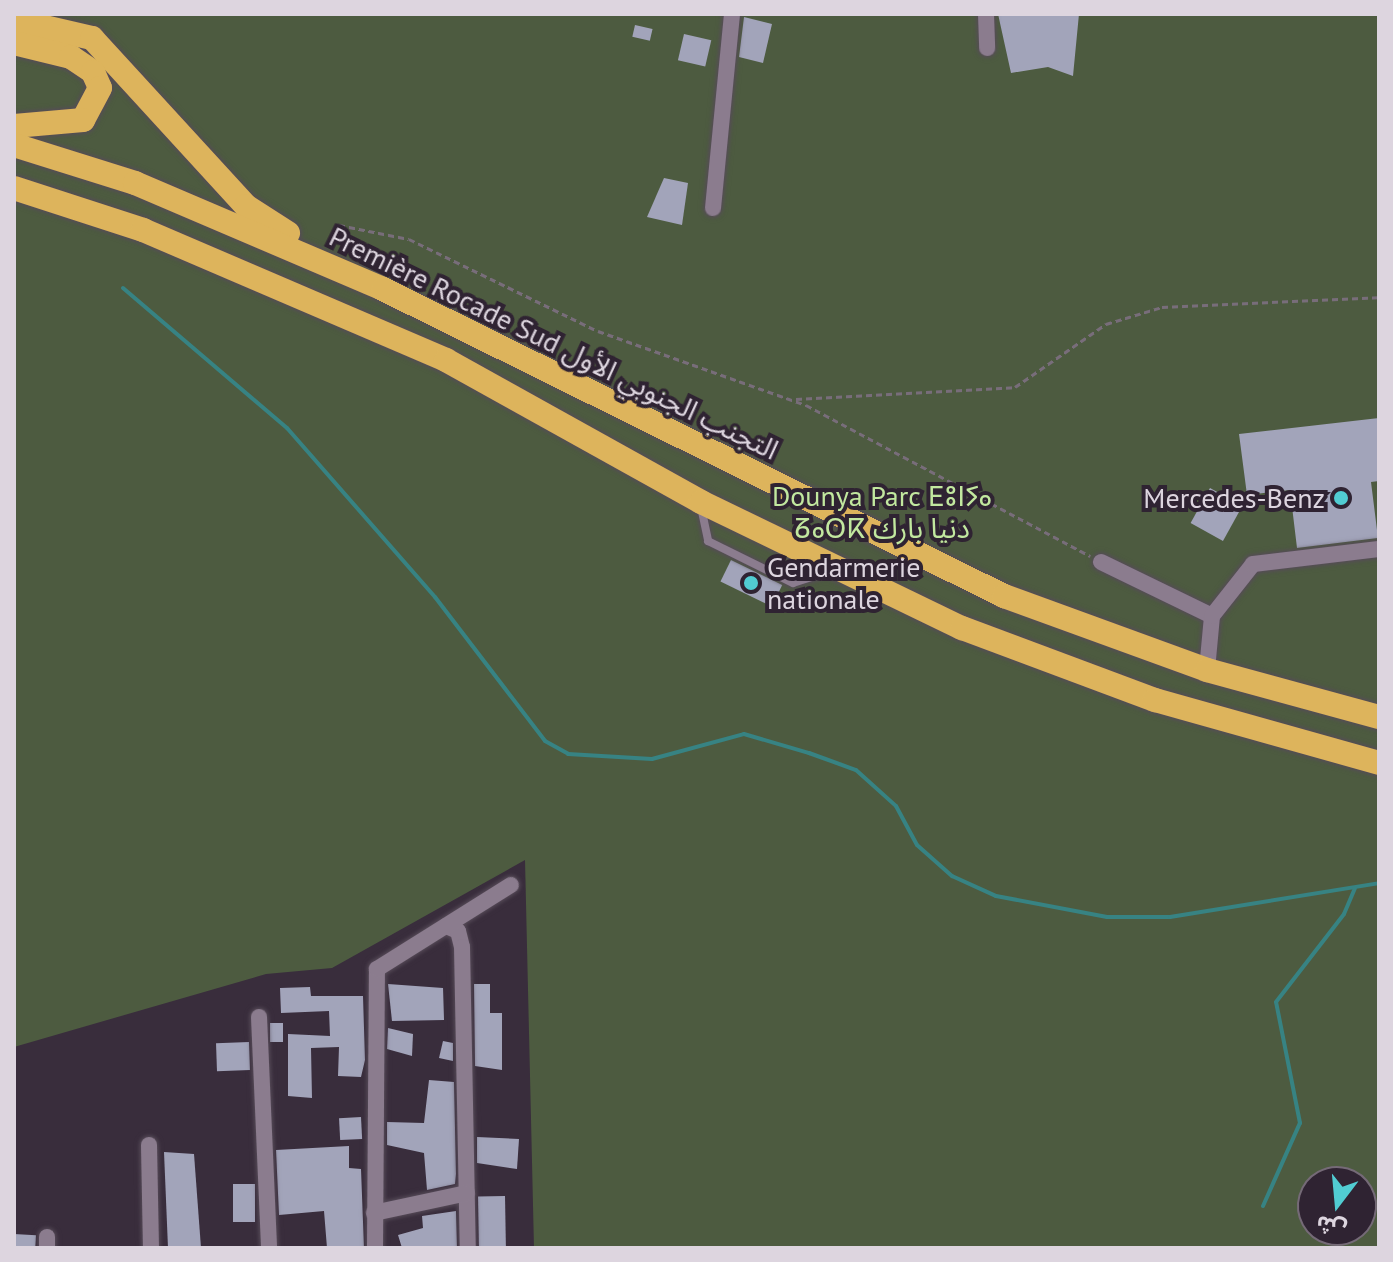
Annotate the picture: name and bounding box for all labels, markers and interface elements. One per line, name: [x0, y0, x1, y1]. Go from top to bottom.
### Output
street label: Première Rocade Sud التجنب الجنوبي الأول: [324, 219, 784, 467]
park label: Dounya Parc ⴹⵓⵏⵢⴰ ⵒⴰⵔⴽ دنيا بارك: [772, 479, 992, 545]
place label: Mercedes-Benz: [1143, 481, 1325, 515]
marker: Mercedes-Benz: [1332, 489, 1350, 507]
place label: Gendarmerie nationale: [767, 550, 920, 616]
marker: Gendarmerie nationale: [742, 574, 760, 592]
north arrow: [1297, 1166, 1377, 1246]
text: ش: [1313, 1210, 1349, 1245]

